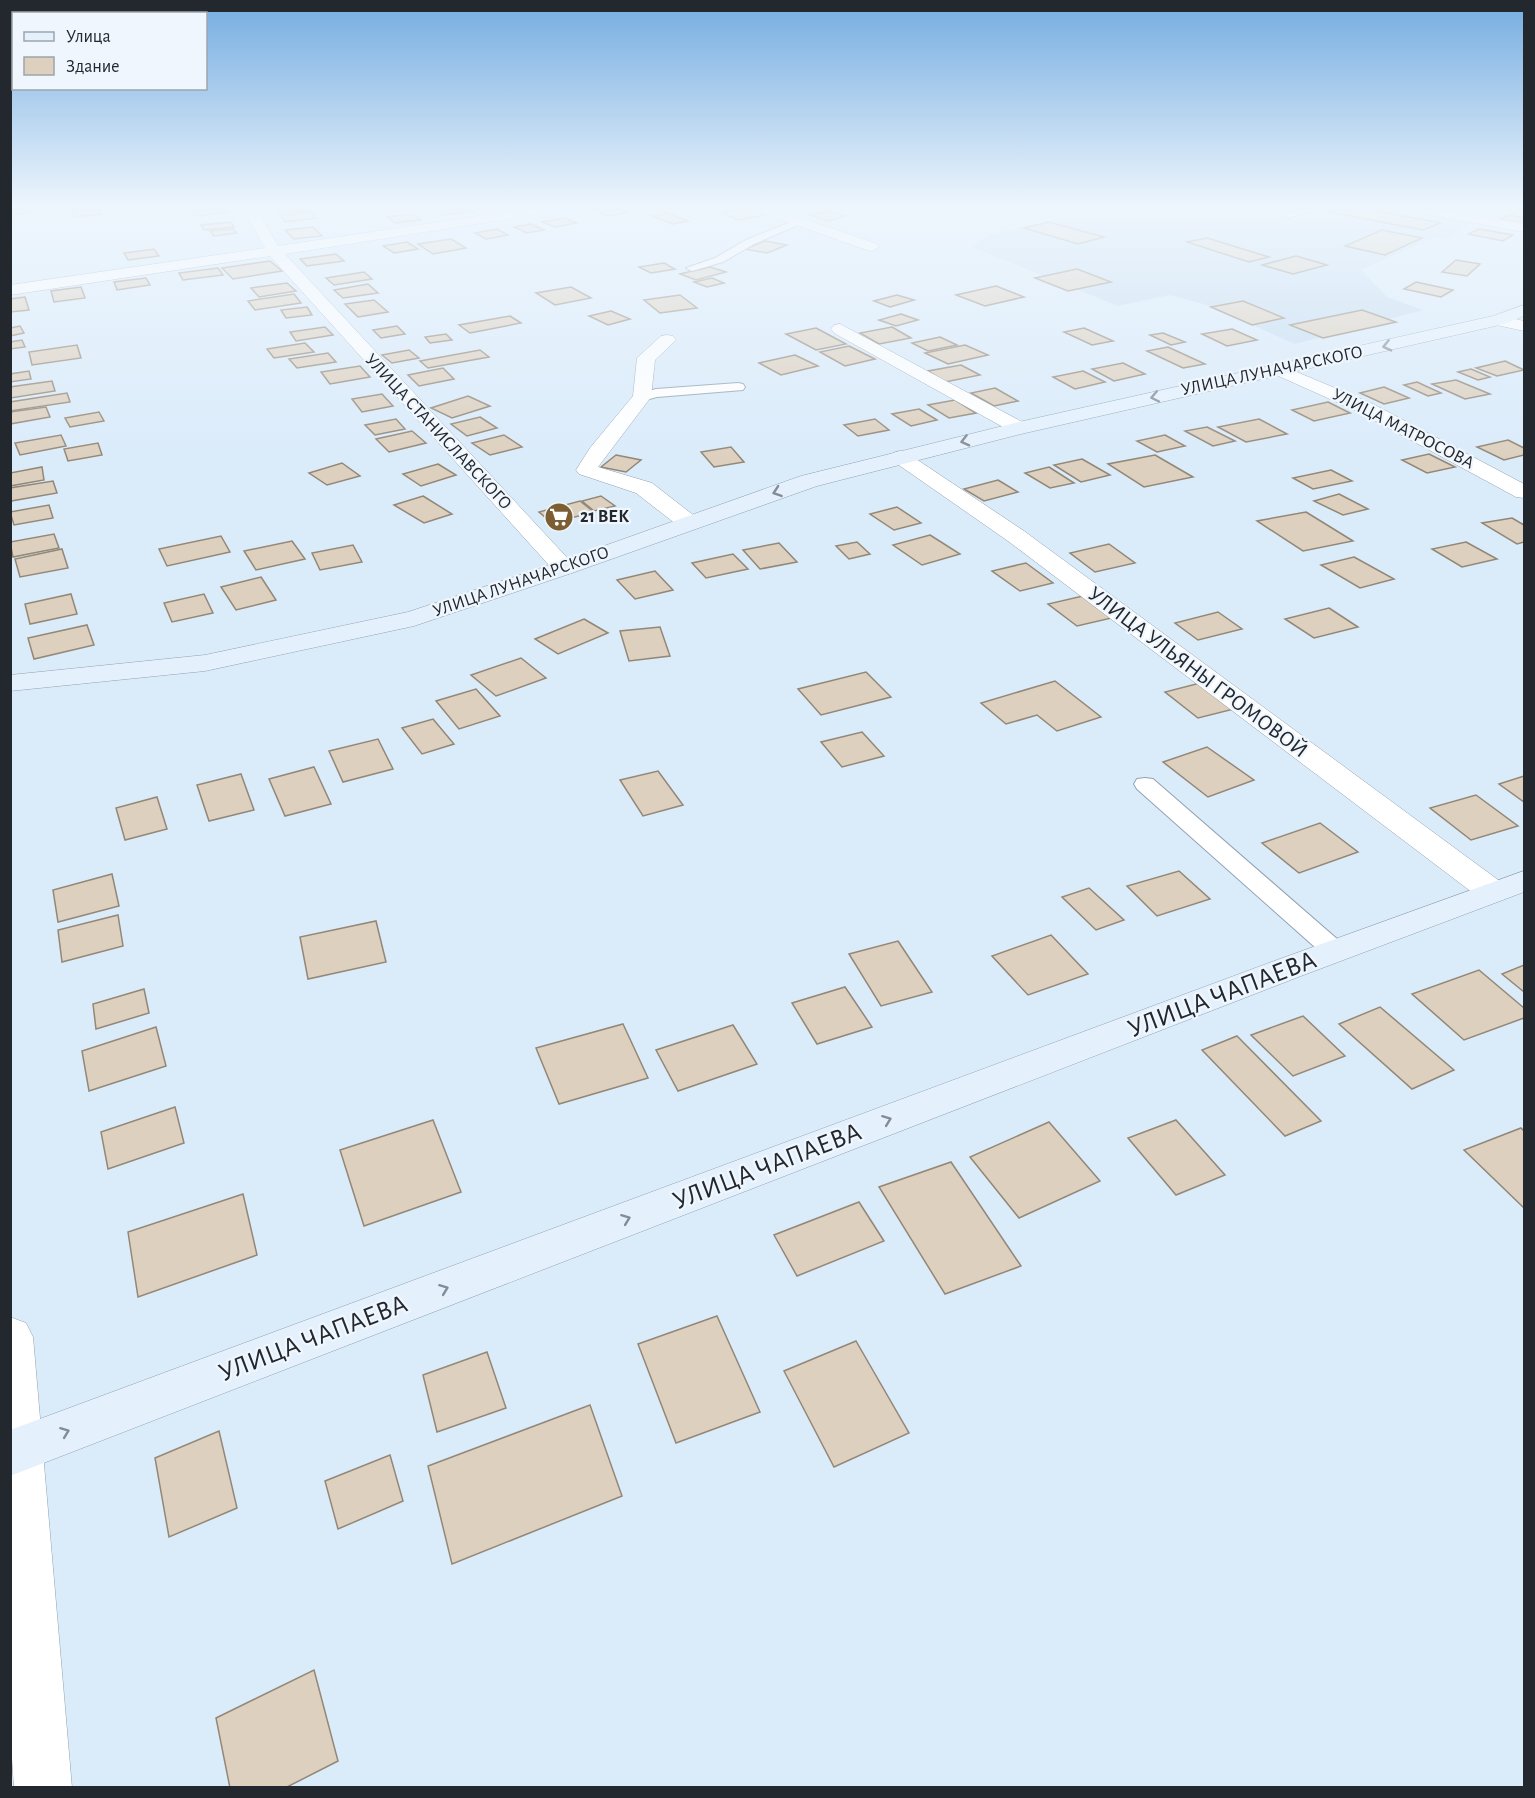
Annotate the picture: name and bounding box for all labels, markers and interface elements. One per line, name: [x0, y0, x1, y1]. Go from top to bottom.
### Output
legend: [12, 12, 207, 90]
text: Улица: [66, 28, 111, 46]
text: Здание: [66, 58, 120, 76]
one-way arrow: [1382, 338, 1392, 351]
street label: УЛИЦА ЛУНАЧАРСКОГО: [1180, 343, 1364, 399]
street label: УЛИЦА СТАНИСЛАВСКОГО: [361, 351, 515, 513]
street label: УЛИЦА МАТРОСОВА: [1329, 385, 1477, 473]
one-way arrow: [1150, 390, 1160, 403]
one-way arrow: [960, 434, 971, 446]
one-way arrow: [772, 484, 783, 497]
supermarket icon: 21 ВЕК: [543, 501, 575, 533]
place label: 21 ВЕК: [580, 508, 629, 526]
street label: УЛИЦА ЛУНАЧАРСКОГО: [431, 543, 611, 621]
street label: УЛИЦА УЛЬЯНЫ ГРОМОВОЙ: [1084, 582, 1312, 762]
street label: УЛИЦА ЧАПАЕВА: [1124, 946, 1320, 1042]
one-way arrow: [881, 1115, 892, 1128]
street label: УЛИЦА ЧАПАЕВА: [669, 1118, 865, 1214]
one-way arrow: [620, 1214, 631, 1227]
one-way arrow: [438, 1283, 449, 1296]
street label: УЛИЦА ЧАПАЕВА: [215, 1290, 411, 1386]
one-way arrow: [59, 1427, 70, 1439]

